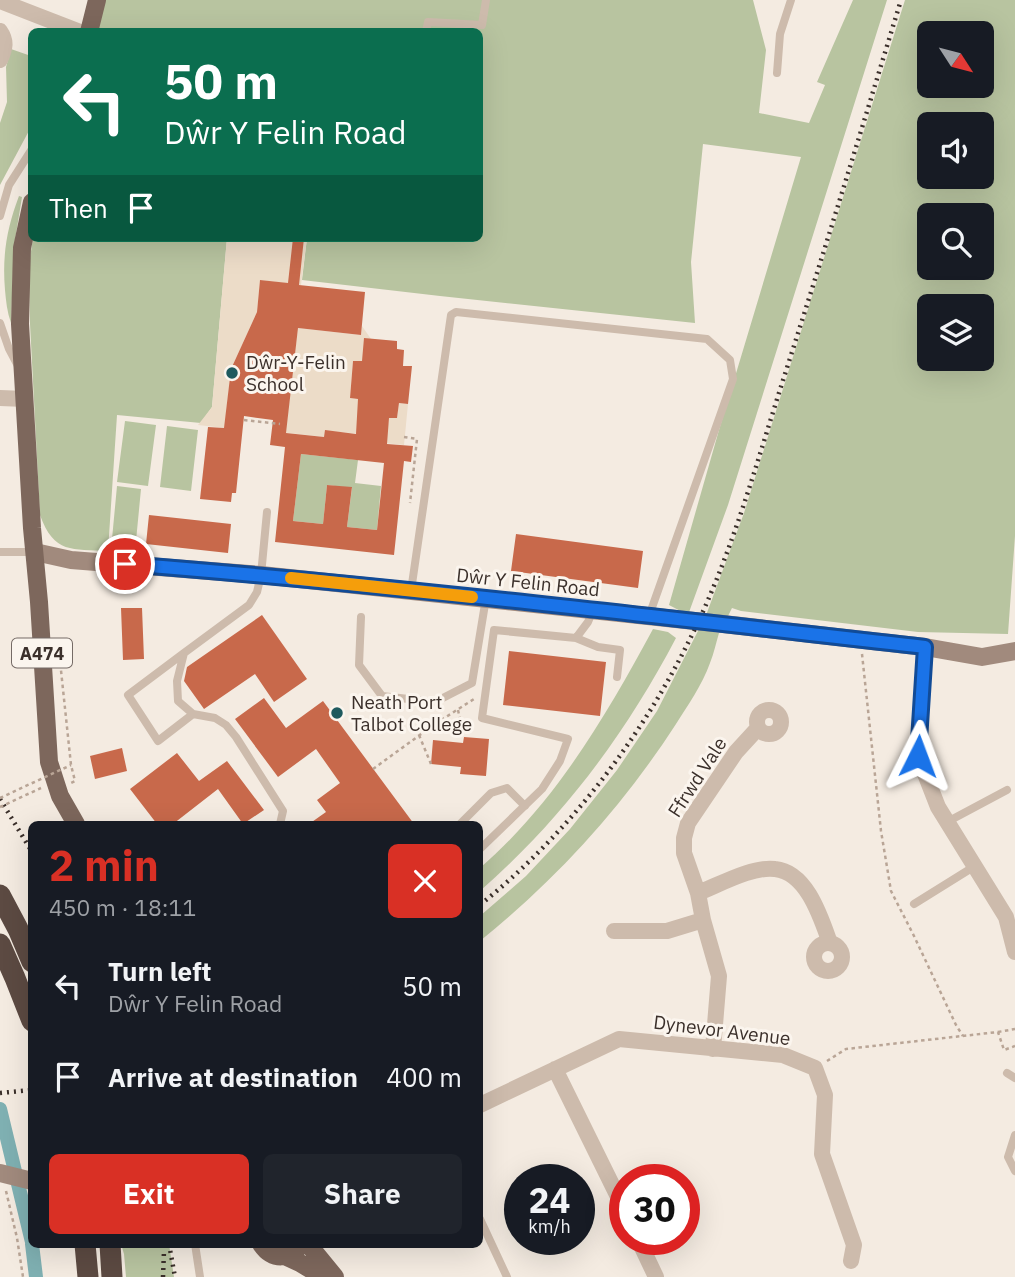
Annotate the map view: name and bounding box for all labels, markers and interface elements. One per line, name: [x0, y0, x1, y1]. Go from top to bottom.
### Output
north arrow: [917, 21, 994, 98]
map controls: [917, 21, 994, 371]
text: 50 m: [164, 49, 278, 112]
icon: left: [49, 56, 140, 147]
text: Dŵr Y Felin Road: [164, 111, 407, 153]
button: sound: [917, 112, 994, 189]
icon: arrive: [122, 189, 160, 227]
text: Then: [49, 191, 108, 225]
button: search: [917, 203, 994, 280]
button: layers: [917, 294, 994, 371]
place label: Dŵr-Y-Felin School: [246, 350, 346, 396]
marker: Dŵr-Y-Felin School: [224, 365, 240, 381]
pin: [95, 534, 155, 594]
icon: arrive: [106, 545, 144, 583]
street label: Dŵr Y Felin Road: [455, 563, 601, 601]
road number: A474: [12, 638, 72, 668]
place label: Neath Port Talbot College: [351, 690, 472, 736]
marker: Neath Port Talbot College: [329, 705, 345, 721]
position arrow: [881, 719, 955, 793]
street label: Ffrwd Vale: [662, 733, 732, 821]
text: 2 min: [49, 838, 159, 893]
button: close: [388, 844, 462, 918]
text: 450 m · 18:11: [49, 892, 196, 922]
text: Turn left: [108, 954, 211, 988]
icon: left: [49, 967, 87, 1005]
text: 50 m: [402, 969, 462, 1003]
text: Dŵr Y Felin Road: [108, 988, 282, 1018]
street label: Dynevor Avenue: [652, 1010, 792, 1050]
icon: arrive: [49, 1058, 87, 1096]
text: Arrive at destination: [108, 1060, 358, 1094]
text: 400 m: [386, 1060, 462, 1094]
button: Exit: [49, 1154, 249, 1234]
button: Share: [263, 1154, 462, 1234]
speed limit sign: 30: [609, 1164, 700, 1255]
text: 24: [528, 1177, 571, 1223]
text: km/h: [528, 1215, 571, 1238]

